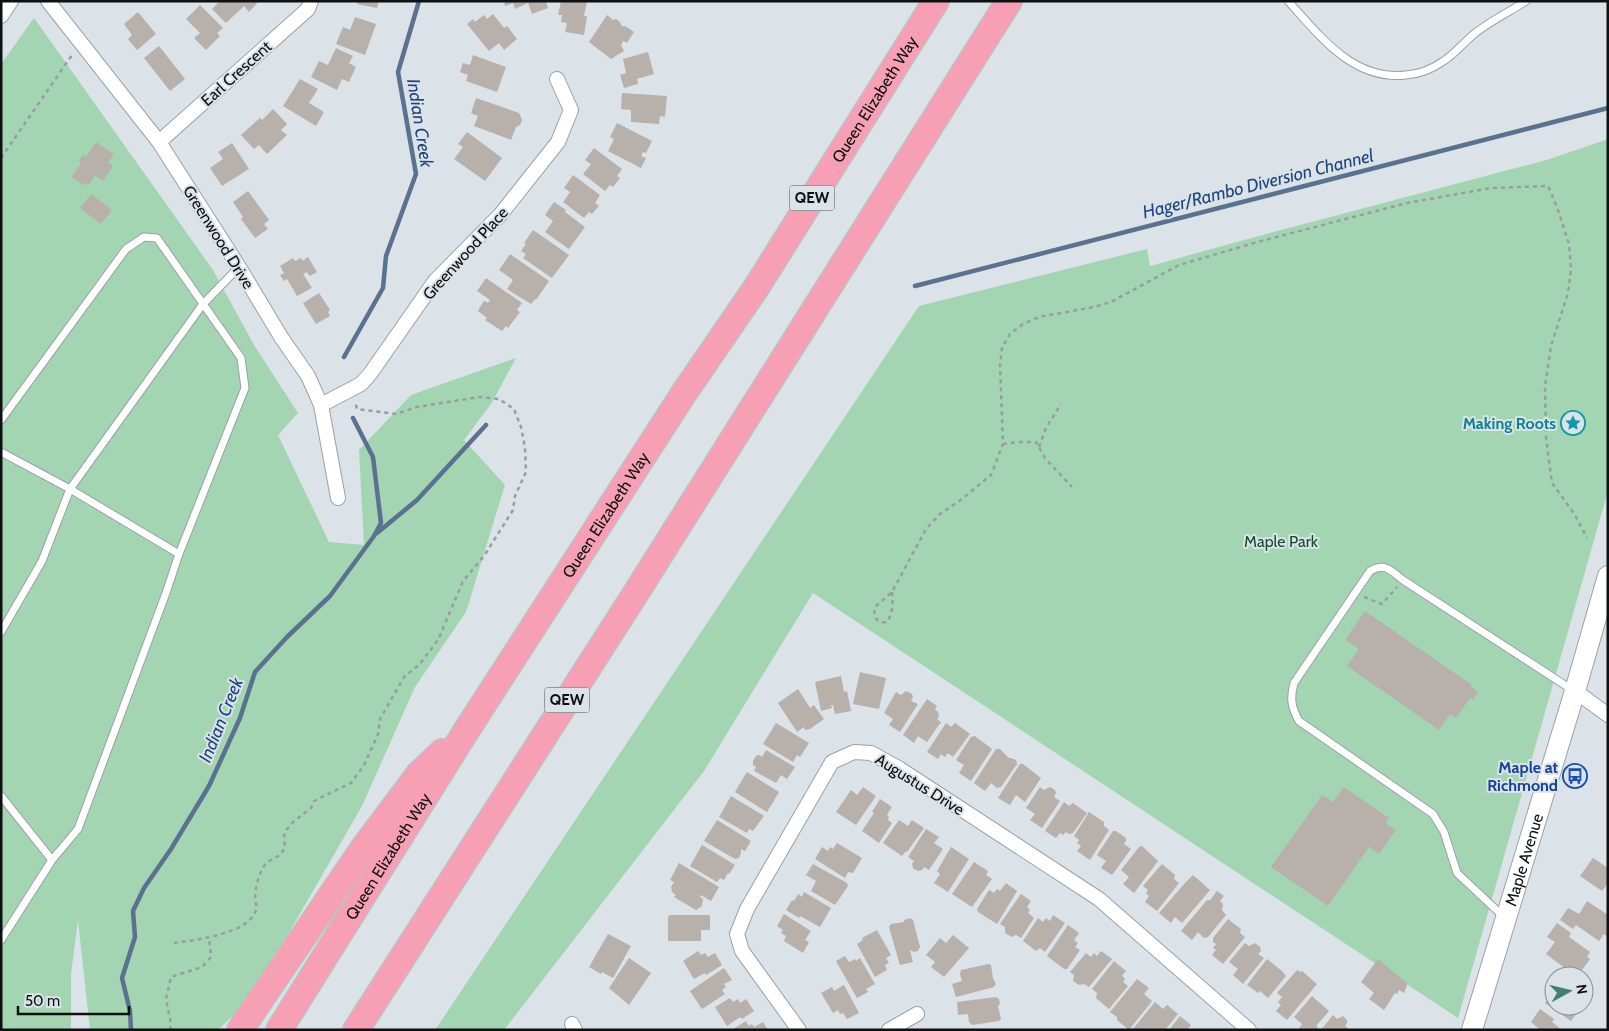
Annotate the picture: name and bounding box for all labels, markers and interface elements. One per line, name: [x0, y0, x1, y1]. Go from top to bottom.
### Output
street label: Queen Elizabeth Way: [828, 33, 922, 166]
street label: Earl Crescent: [197, 36, 276, 110]
water label: Indian Creek: [402, 77, 438, 170]
water label: Hager/Rambo Diversion Channel: [1140, 144, 1377, 223]
street label: Greenwood Drive: [179, 182, 258, 292]
road number: QEW: [790, 186, 834, 210]
street label: Greenwood Place: [419, 203, 512, 304]
place icon: Making Roots: [1560, 410, 1586, 436]
place label: Making Roots: [1463, 414, 1556, 433]
street label: Queen Elizabeth Way: [558, 449, 653, 581]
park label: Maple Park: [1244, 532, 1319, 551]
water label: Indian Creek: [194, 673, 248, 766]
road number: QEW: [544, 688, 590, 712]
street label: Augustus Drive: [872, 750, 968, 819]
place label: Maple at Richmond: [1487, 758, 1558, 795]
bus stop icon: Maple at Richmond: [1562, 763, 1588, 789]
street label: Queen Elizabeth Way: [341, 790, 435, 923]
street label: Maple Avenue: [1501, 811, 1547, 908]
north arrow: [1544, 966, 1594, 1016]
text: N: [1572, 983, 1591, 995]
scale bar: [18, 984, 129, 1016]
text: 50 m: [25, 992, 60, 1010]

